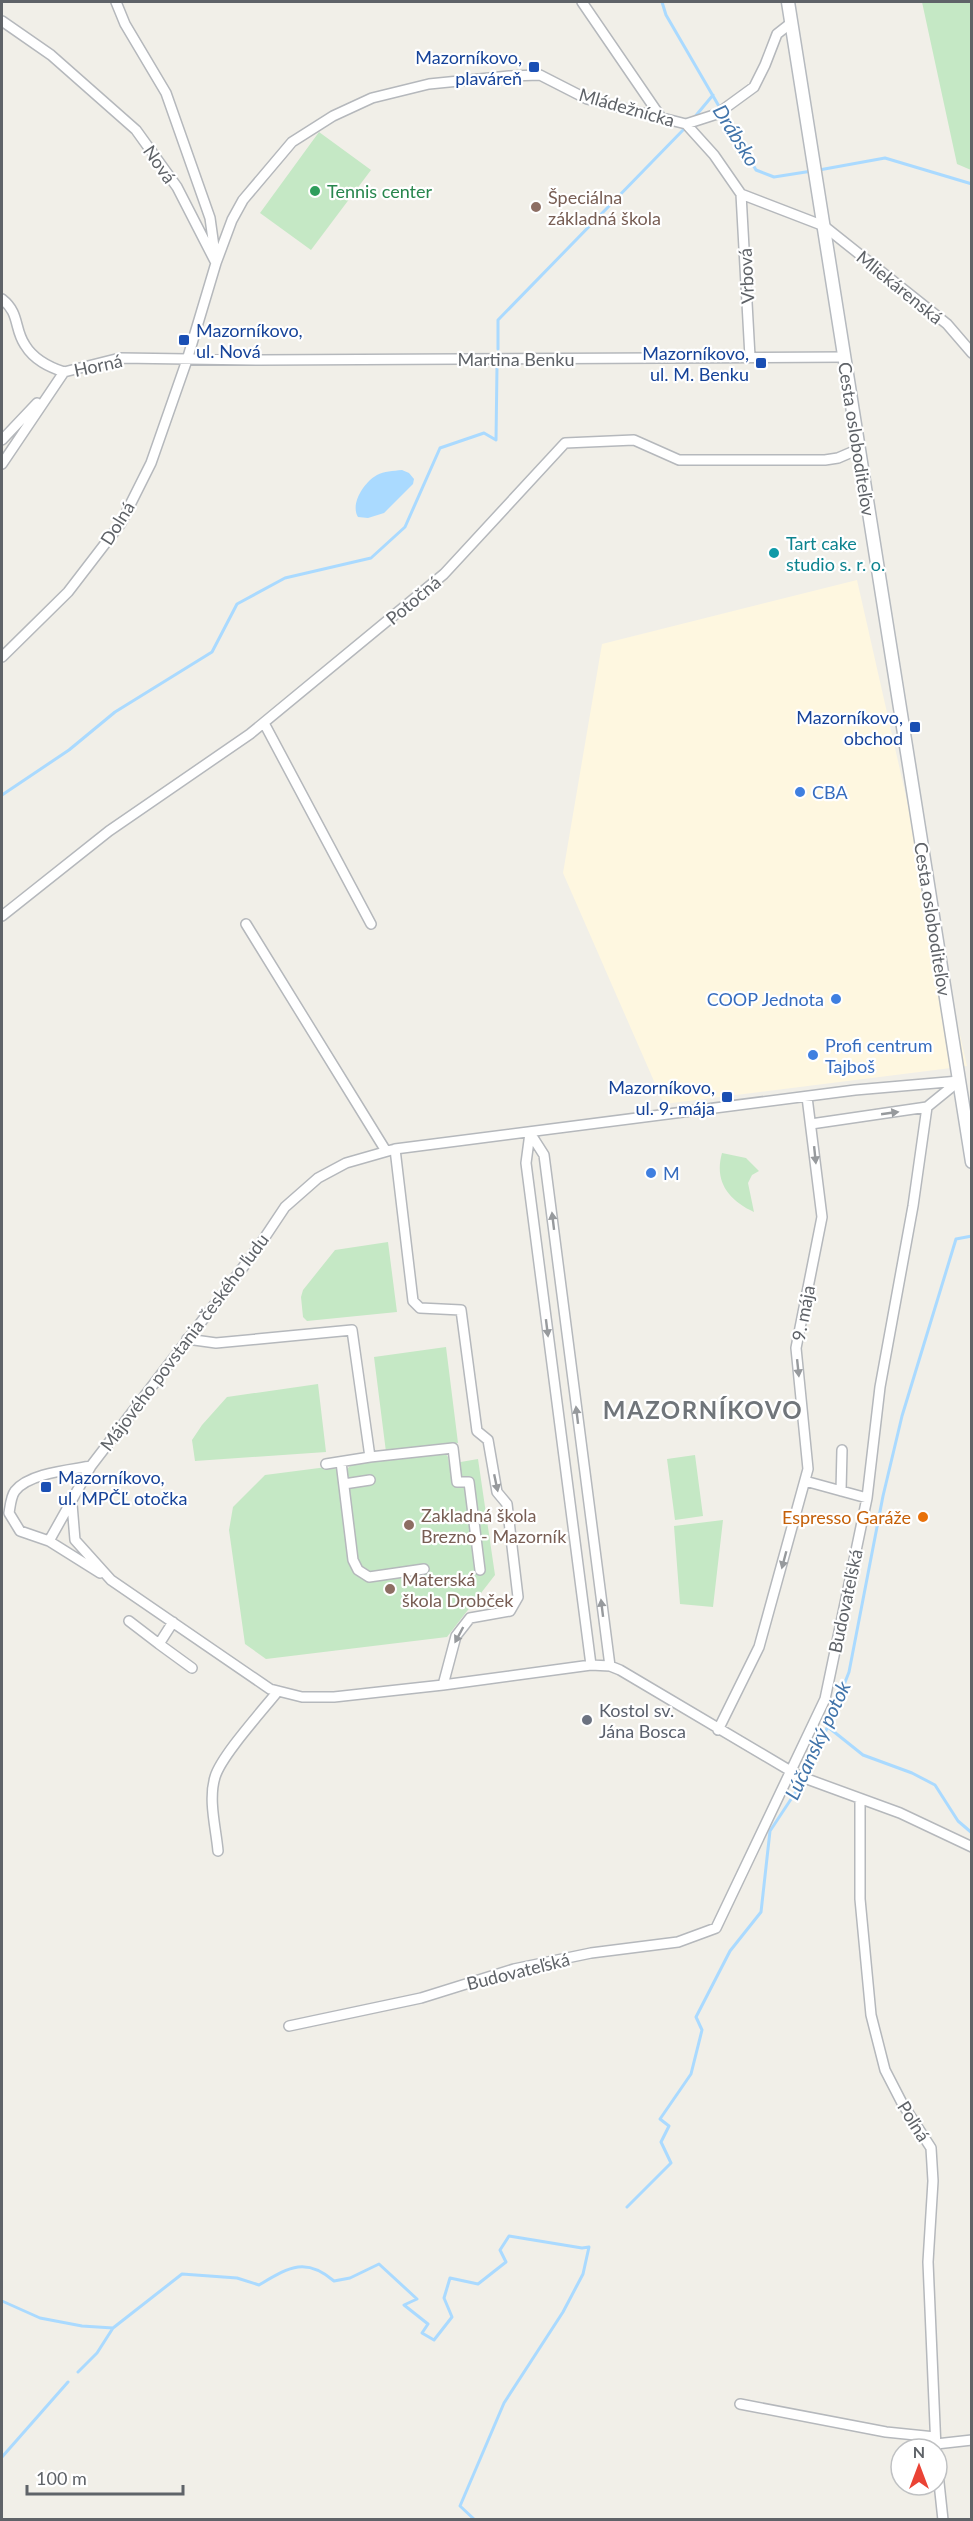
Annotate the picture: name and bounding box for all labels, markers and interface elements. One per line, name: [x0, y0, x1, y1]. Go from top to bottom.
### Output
place label: Mazorníkovo, plaváreň: [415, 46, 522, 89]
marker: Mazorníkovo, plaváreň: [527, 60, 541, 74]
street label: Mládežnícka: [577, 83, 677, 131]
water label: Drábsko: [709, 100, 765, 170]
street label: Nová: [139, 141, 181, 187]
place label: Tennis center: [327, 180, 433, 202]
marker: Tennis center: [308, 184, 322, 198]
place label: Špeciálna základná škola: [548, 186, 661, 229]
marker: Špeciálna základná škola: [529, 200, 543, 214]
street label: Mliekárenská: [853, 246, 947, 328]
street label: Vrbová: [734, 248, 758, 304]
place label: Mazorníkovo, ul. Nová: [196, 319, 303, 362]
marker: Mazorníkovo, ul. Nová: [177, 333, 191, 347]
place label: Mazorníkovo, ul. M. Benku: [642, 342, 749, 385]
street label: Martina Benku: [458, 348, 574, 370]
street label: Horná: [72, 349, 124, 381]
marker: Mazorníkovo, ul. M. Benku: [754, 356, 768, 370]
street label: Cesta osloboditeľov: [834, 360, 880, 518]
street label: Dolná: [95, 497, 139, 549]
place label: Tart cake studio s. r. o.: [786, 532, 885, 575]
marker: Tart cake studio s. r. o.: [767, 546, 781, 560]
street label: Potočná: [381, 571, 445, 629]
place label: Mazorníkovo, obchod: [796, 706, 903, 749]
marker: Mazorníkovo, obchod: [908, 720, 922, 734]
place label: CBA: [812, 781, 848, 803]
marker: CBA: [793, 785, 807, 799]
street label: Cesta osloboditeľov: [910, 840, 956, 998]
place label: COOP Jednota: [707, 988, 824, 1010]
marker: COOP Jednota: [829, 992, 843, 1006]
place label: Profi centrum Tajboš: [825, 1034, 932, 1077]
marker: Profi centrum Tajboš: [806, 1048, 820, 1062]
place label: Mazorníkovo, ul. 9. mája: [608, 1076, 715, 1119]
marker: Mazorníkovo, ul. 9. mája: [720, 1090, 734, 1104]
one-way arrow: [881, 1108, 900, 1117]
one-way arrow: [810, 1146, 820, 1165]
place label: M: [663, 1162, 680, 1184]
marker: M: [644, 1166, 658, 1180]
one-way arrow: [548, 1212, 557, 1231]
street label: Májového povstania českého ľudu: [95, 1229, 273, 1455]
street label: 9. mája: [787, 1283, 819, 1343]
one-way arrow: [542, 1318, 552, 1337]
one-way arrow: [793, 1359, 803, 1378]
district label: MAZORNÍKOVO: [603, 1395, 803, 1424]
one-way arrow: [573, 1405, 582, 1424]
place label: Mazorníkovo, ul. MPČĽ otočka: [58, 1466, 187, 1509]
one-way arrow: [492, 1474, 501, 1493]
marker: Mazorníkovo, ul. MPČĽ otočka: [39, 1480, 53, 1494]
place label: Zakladná škola Brezno - Mazorník: [421, 1504, 567, 1547]
place label: Espresso Garáže: [782, 1506, 911, 1528]
marker: Espresso Garáže: [916, 1510, 930, 1524]
marker: Zakladná škola Brezno - Mazorník: [402, 1518, 416, 1532]
street label: Budovateľská: [823, 1547, 867, 1655]
one-way arrow: [779, 1551, 788, 1569]
place label: Materská škola Drobček: [402, 1568, 514, 1611]
marker: Materská škola Drobček: [383, 1582, 397, 1596]
one-way arrow: [598, 1599, 607, 1618]
one-way arrow: [454, 1626, 464, 1643]
water label: Lúčanský potok: [779, 1676, 855, 1803]
place label: Kostol sv. Jána Bosca: [599, 1699, 686, 1742]
marker: Kostol sv. Jána Bosca: [580, 1713, 594, 1727]
street label: Budovateľská: [464, 1948, 572, 1994]
street label: Poľná: [893, 2097, 935, 2145]
north arrow: [889, 2437, 949, 2497]
text: N: [913, 2442, 925, 2461]
scale bar: [27, 2458, 183, 2496]
text: 100 m: [36, 2467, 87, 2489]

